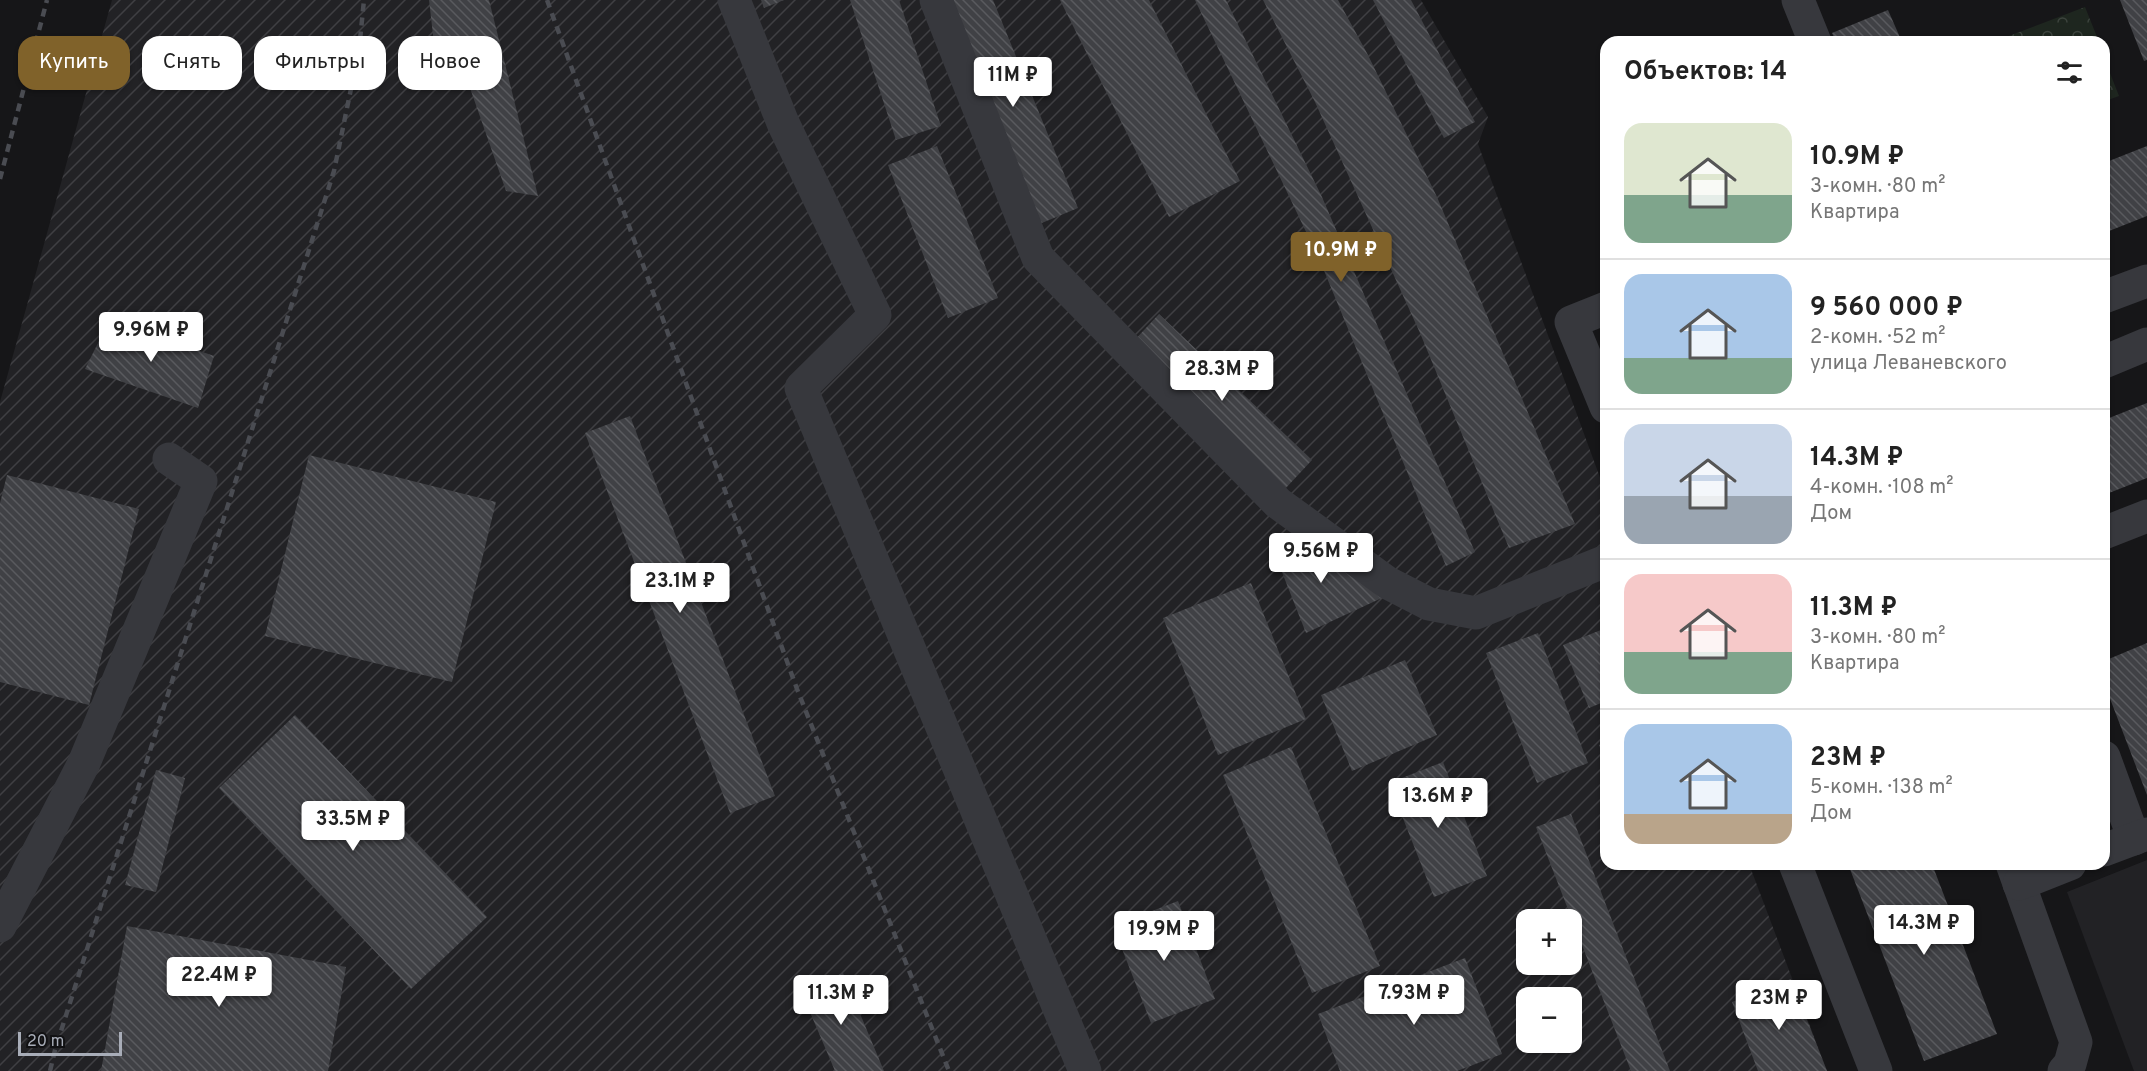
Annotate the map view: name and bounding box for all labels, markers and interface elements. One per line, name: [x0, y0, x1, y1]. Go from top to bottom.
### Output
chip: Купить: [18, 36, 130, 90]
chip: Снять: [142, 36, 242, 90]
chip: Фильтры: [254, 36, 386, 90]
chip: Новое: [398, 36, 502, 90]
text: Объектов: 14: [1624, 56, 1787, 89]
icon: filters: [2053, 56, 2086, 89]
pin: 11M ₽: [971, 57, 1055, 108]
text: 11M ₽: [988, 63, 1038, 89]
text: 10.9M ₽: [1810, 141, 1904, 174]
icon: home: [1672, 147, 1744, 219]
text: 3-комн. · 80 m²: [1810, 174, 1945, 200]
text: Квартира: [1810, 200, 1899, 226]
pin: 10.9M ₽: [1286, 232, 1396, 283]
text: 10.9M ₽: [1305, 238, 1377, 264]
text: 9 560 000 ₽: [1810, 292, 1963, 325]
icon: home: [1672, 298, 1744, 370]
pin: 9.96M ₽: [96, 312, 206, 363]
text: 9.96M ₽: [113, 318, 189, 344]
text: 2-комн. · 52 m²: [1810, 325, 1945, 351]
pin: 28.3M ₽: [1167, 351, 1277, 402]
text: улица Леваневского: [1810, 351, 2007, 377]
text: 28.3M ₽: [1184, 357, 1260, 383]
text: 14.3M ₽: [1810, 442, 1904, 475]
icon: home: [1672, 448, 1744, 520]
text: 4-комн. · 108 m²: [1810, 475, 1954, 501]
text: Дом: [1810, 501, 1852, 527]
pin: 9.56M ₽: [1266, 533, 1376, 584]
text: 9.56M ₽: [1283, 539, 1359, 565]
pin: 23.1M ₽: [625, 563, 735, 614]
text: 23.1M ₽: [645, 569, 715, 595]
text: 11.3M ₽: [1810, 592, 1897, 625]
icon: home: [1672, 598, 1744, 670]
text: 3-комн. · 80 m²: [1810, 625, 1945, 651]
text: Квартира: [1810, 651, 1899, 677]
text: 23M ₽: [1810, 742, 1886, 775]
icon: home: [1672, 748, 1744, 820]
text: 5-комн. · 138 m²: [1810, 775, 1953, 801]
pin: 13.6M ₽: [1383, 778, 1493, 829]
text: 13.6M ₽: [1402, 784, 1474, 810]
pin: 33.5M ₽: [298, 801, 408, 852]
text: Дом: [1810, 801, 1852, 827]
text: 33.5M ₽: [316, 807, 390, 833]
pin: 14.3M ₽: [1869, 905, 1979, 956]
map controls: [1516, 909, 1582, 1053]
button: +: [1516, 909, 1582, 975]
pin: 19.9M ₽: [1109, 911, 1219, 962]
text: 14.3M ₽: [1888, 911, 1960, 937]
text: 19.9M ₽: [1128, 917, 1200, 943]
pin: 22.4M ₽: [164, 957, 274, 1008]
text: 22.4M ₽: [181, 963, 257, 989]
pin: 11.3M ₽: [786, 975, 896, 1026]
pin: 7.93M ₽: [1359, 975, 1469, 1026]
pin: 23M ₽: [1737, 980, 1821, 1031]
text: 11.3M ₽: [807, 981, 875, 1007]
text: 7.93M ₽: [1378, 981, 1450, 1007]
text: 23M ₽: [1750, 986, 1808, 1012]
button: −: [1516, 987, 1582, 1053]
scale bar: [18, 1029, 122, 1056]
text: 20 m: [27, 1032, 64, 1052]

